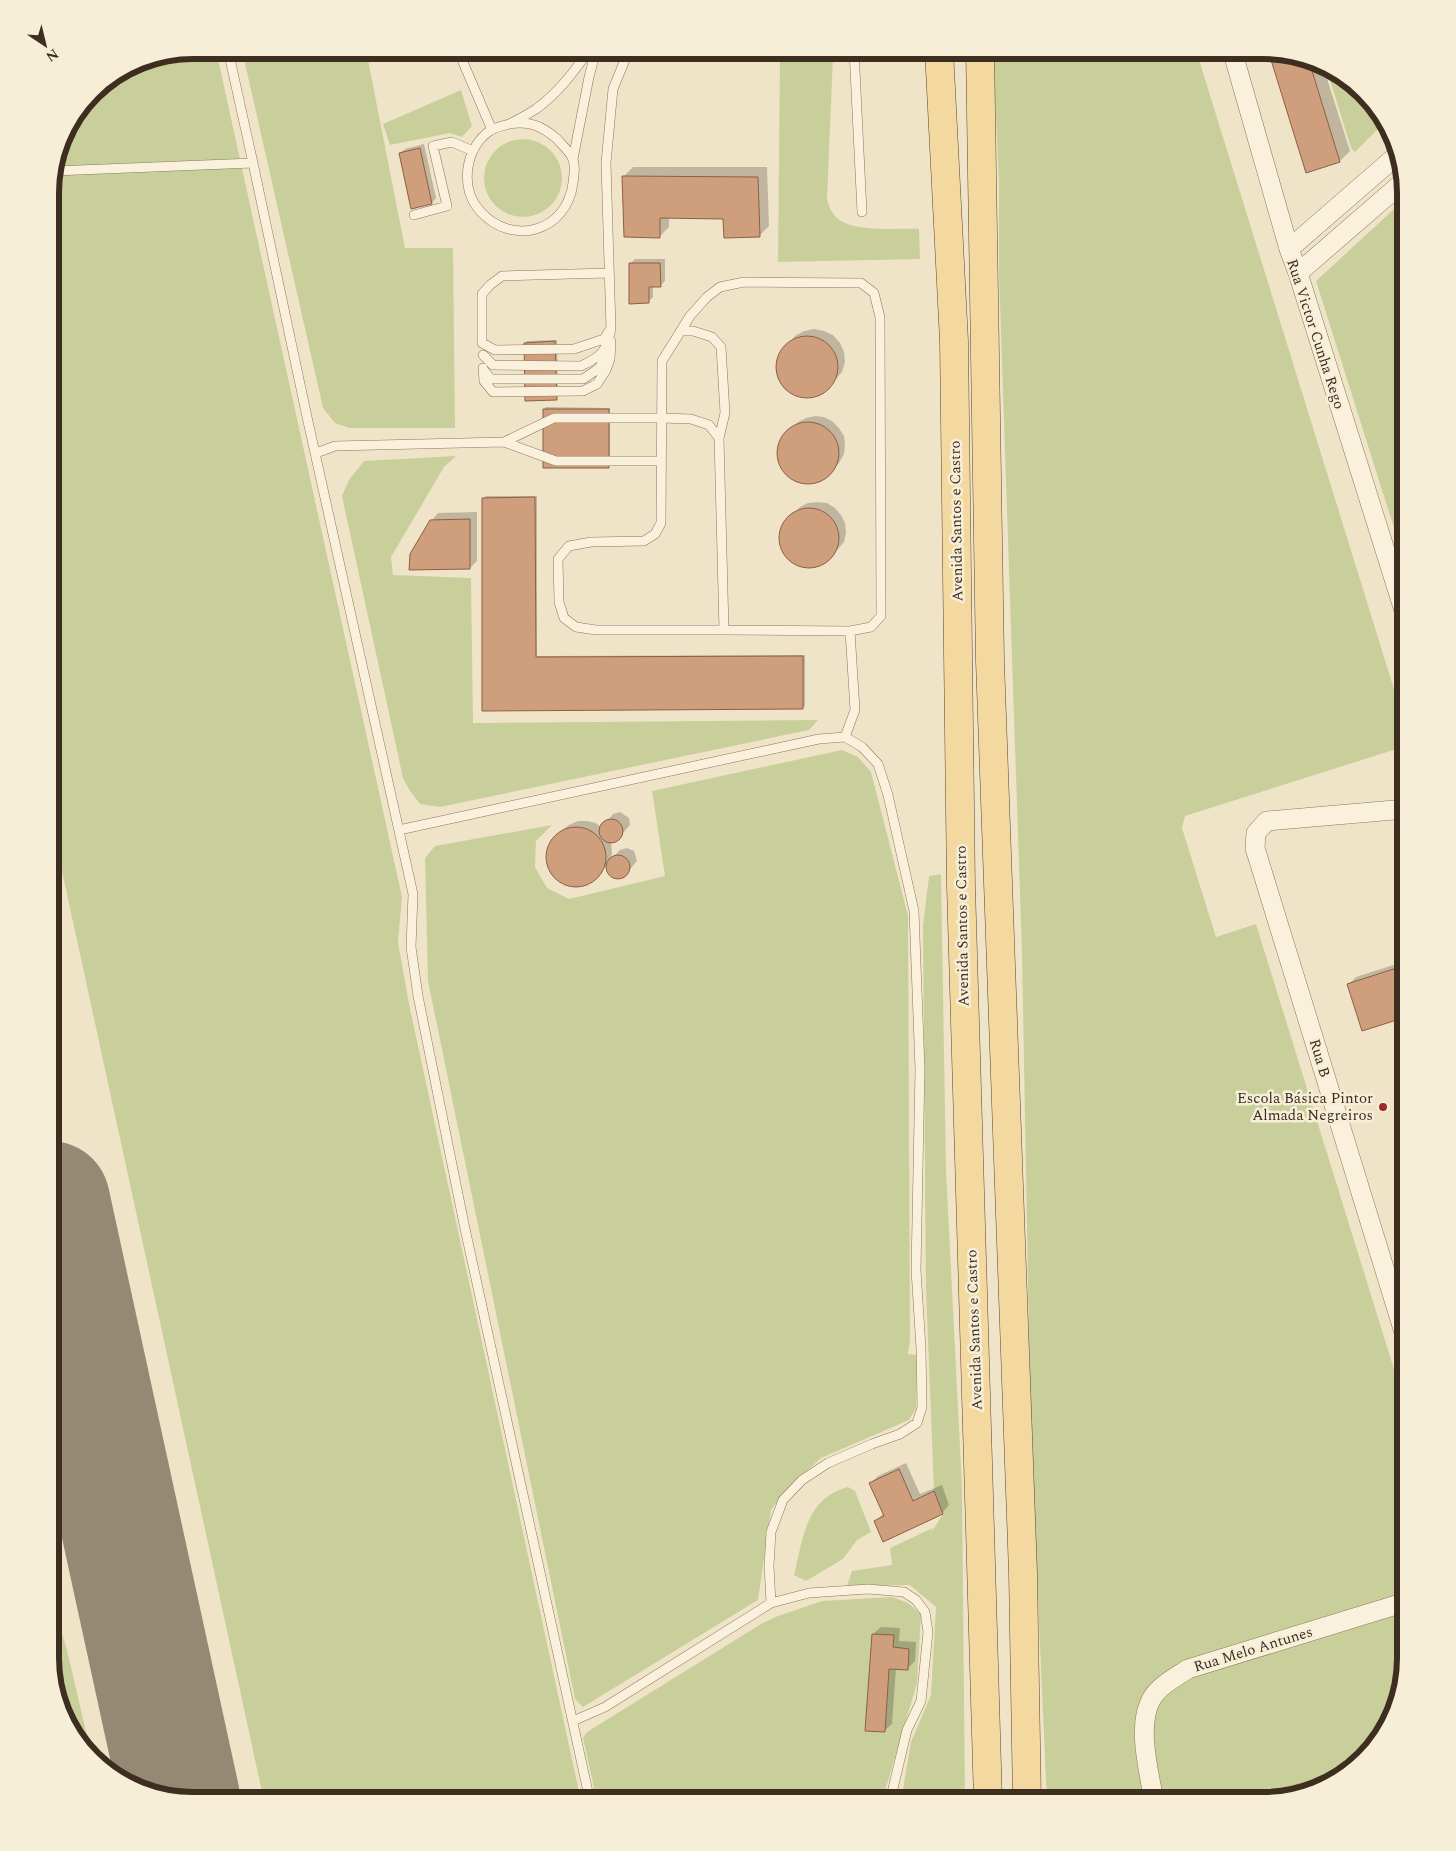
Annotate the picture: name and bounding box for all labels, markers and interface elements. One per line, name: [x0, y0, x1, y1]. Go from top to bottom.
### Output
north arrow: [20, 20, 70, 70]
text: N: [41, 43, 63, 67]
street label: Rua Victor Cunha Rego: [1280, 256, 1351, 412]
street label: Avenida Santos e Castro: [944, 440, 969, 602]
street label: Avenida Santos e Castro: [950, 845, 975, 1007]
street label: Rua B: [1303, 1036, 1336, 1080]
place label: Escola Básica Pintor Almada Negreiros: [1237, 1087, 1373, 1127]
marker: Escola Básica Pintor Almada Negreiros: [1377, 1101, 1389, 1113]
street label: Avenida Santos e Castro: [960, 1249, 989, 1411]
street label: Rua Melo Antunes: [1191, 1620, 1316, 1679]

